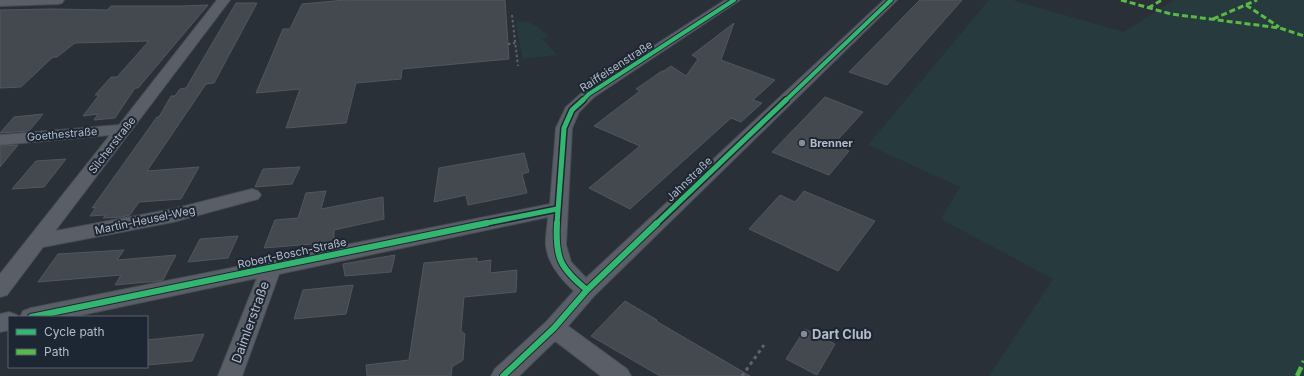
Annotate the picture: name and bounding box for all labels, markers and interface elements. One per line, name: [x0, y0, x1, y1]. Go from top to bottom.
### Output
street label: Raiffeisenstraße: [577, 37, 655, 95]
street label: Silcherstraße: [85, 114, 139, 176]
street label: Goethestraße: [26, 124, 98, 144]
place label: Brenner: [810, 136, 853, 150]
marker: Brenner: [797, 138, 807, 148]
street label: Jahnstraße: [663, 154, 715, 204]
street label: Martin-Heusel-Weg: [94, 203, 196, 237]
street label: Robert-Bosch-Straße: [236, 235, 348, 271]
street label: Daimlerstraße: [228, 279, 272, 365]
legend: [8, 316, 148, 368]
text: Cycle path: [44, 324, 105, 339]
place label: Dart Club: [812, 326, 872, 342]
marker: Dart Club: [799, 329, 809, 339]
text: Path: [44, 344, 69, 359]

